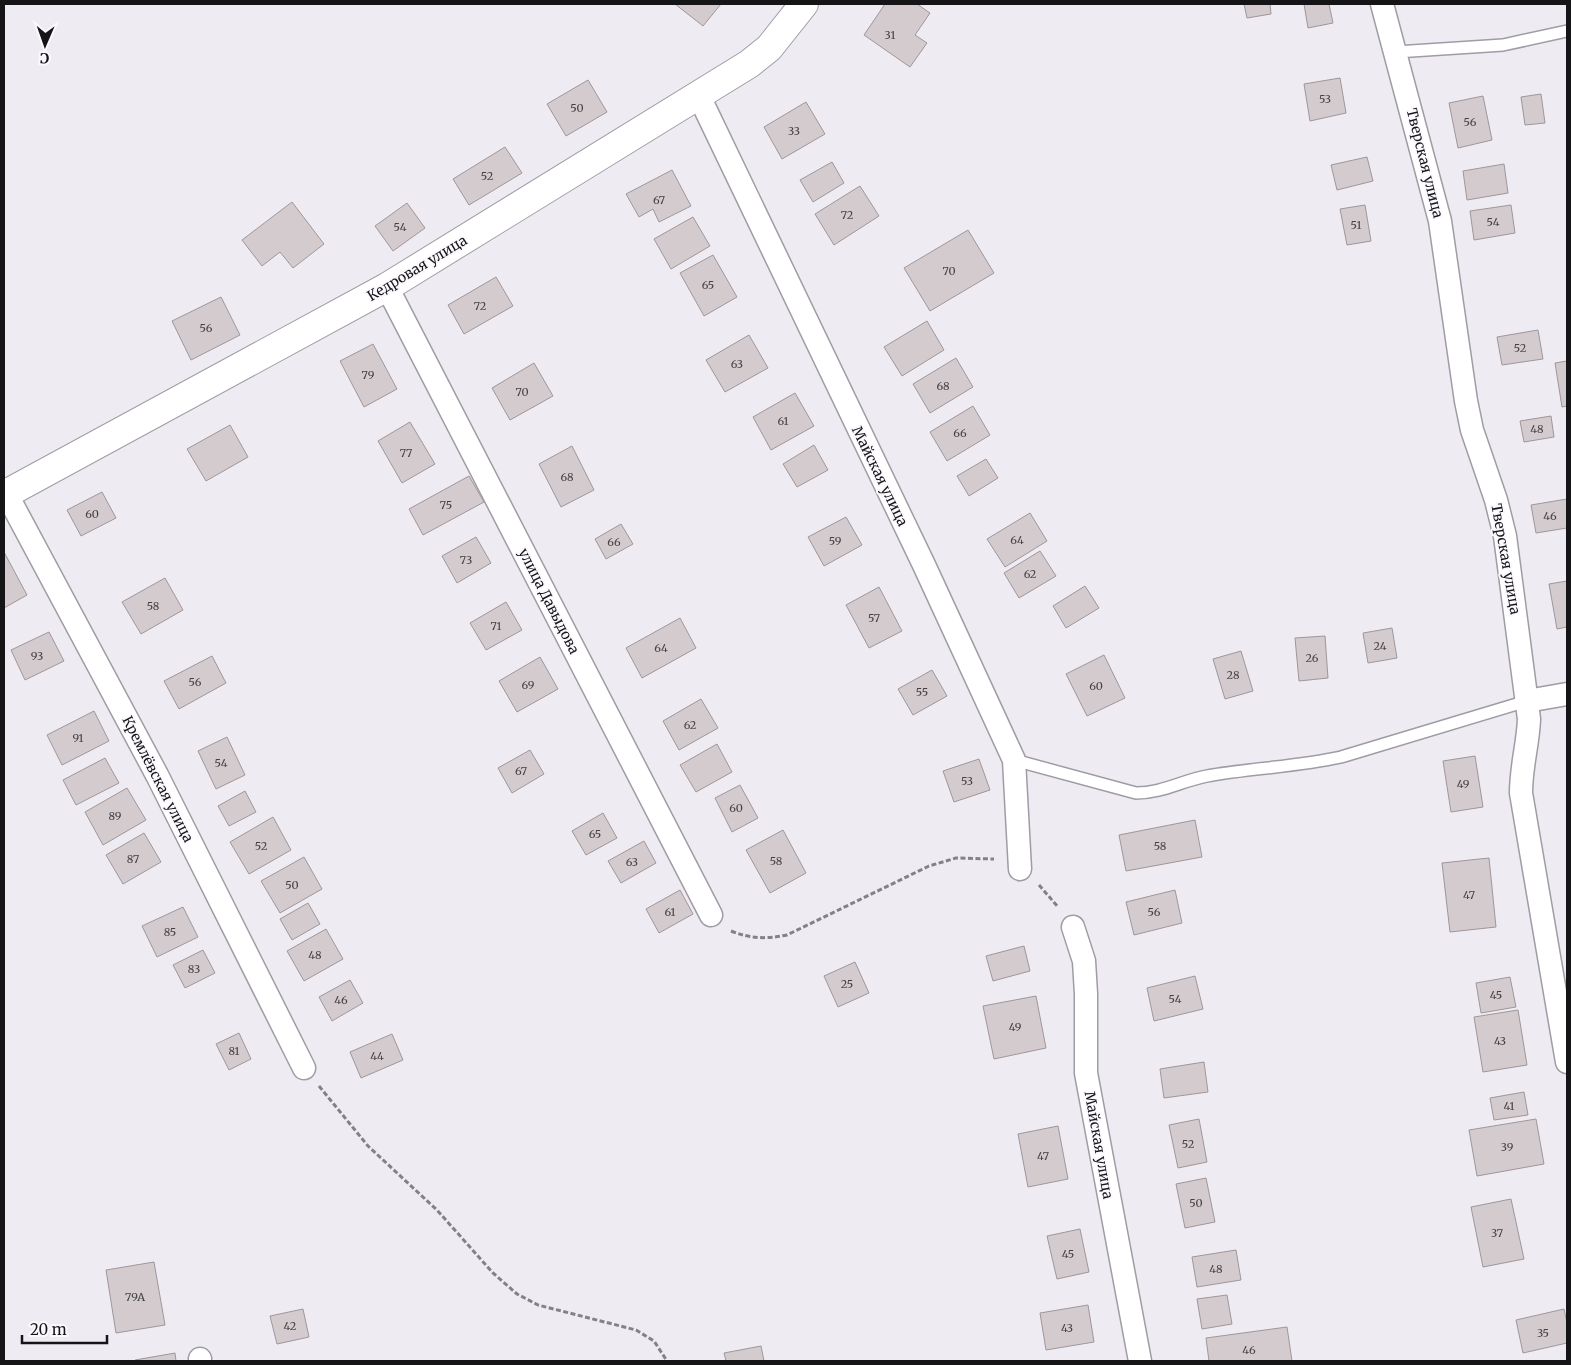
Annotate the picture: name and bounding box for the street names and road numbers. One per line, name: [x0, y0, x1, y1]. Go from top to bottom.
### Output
street label: Тверская улица: [1403, 106, 1447, 220]
street label: Кедровая улица: [364, 231, 471, 305]
street label: Майская улица: [848, 423, 912, 529]
street label: Тверская улица: [1487, 502, 1525, 616]
street label: улица Давыдова: [515, 545, 584, 657]
street label: Кремлёвская улица: [118, 713, 198, 846]
street label: Майская улица: [1081, 1090, 1117, 1201]

